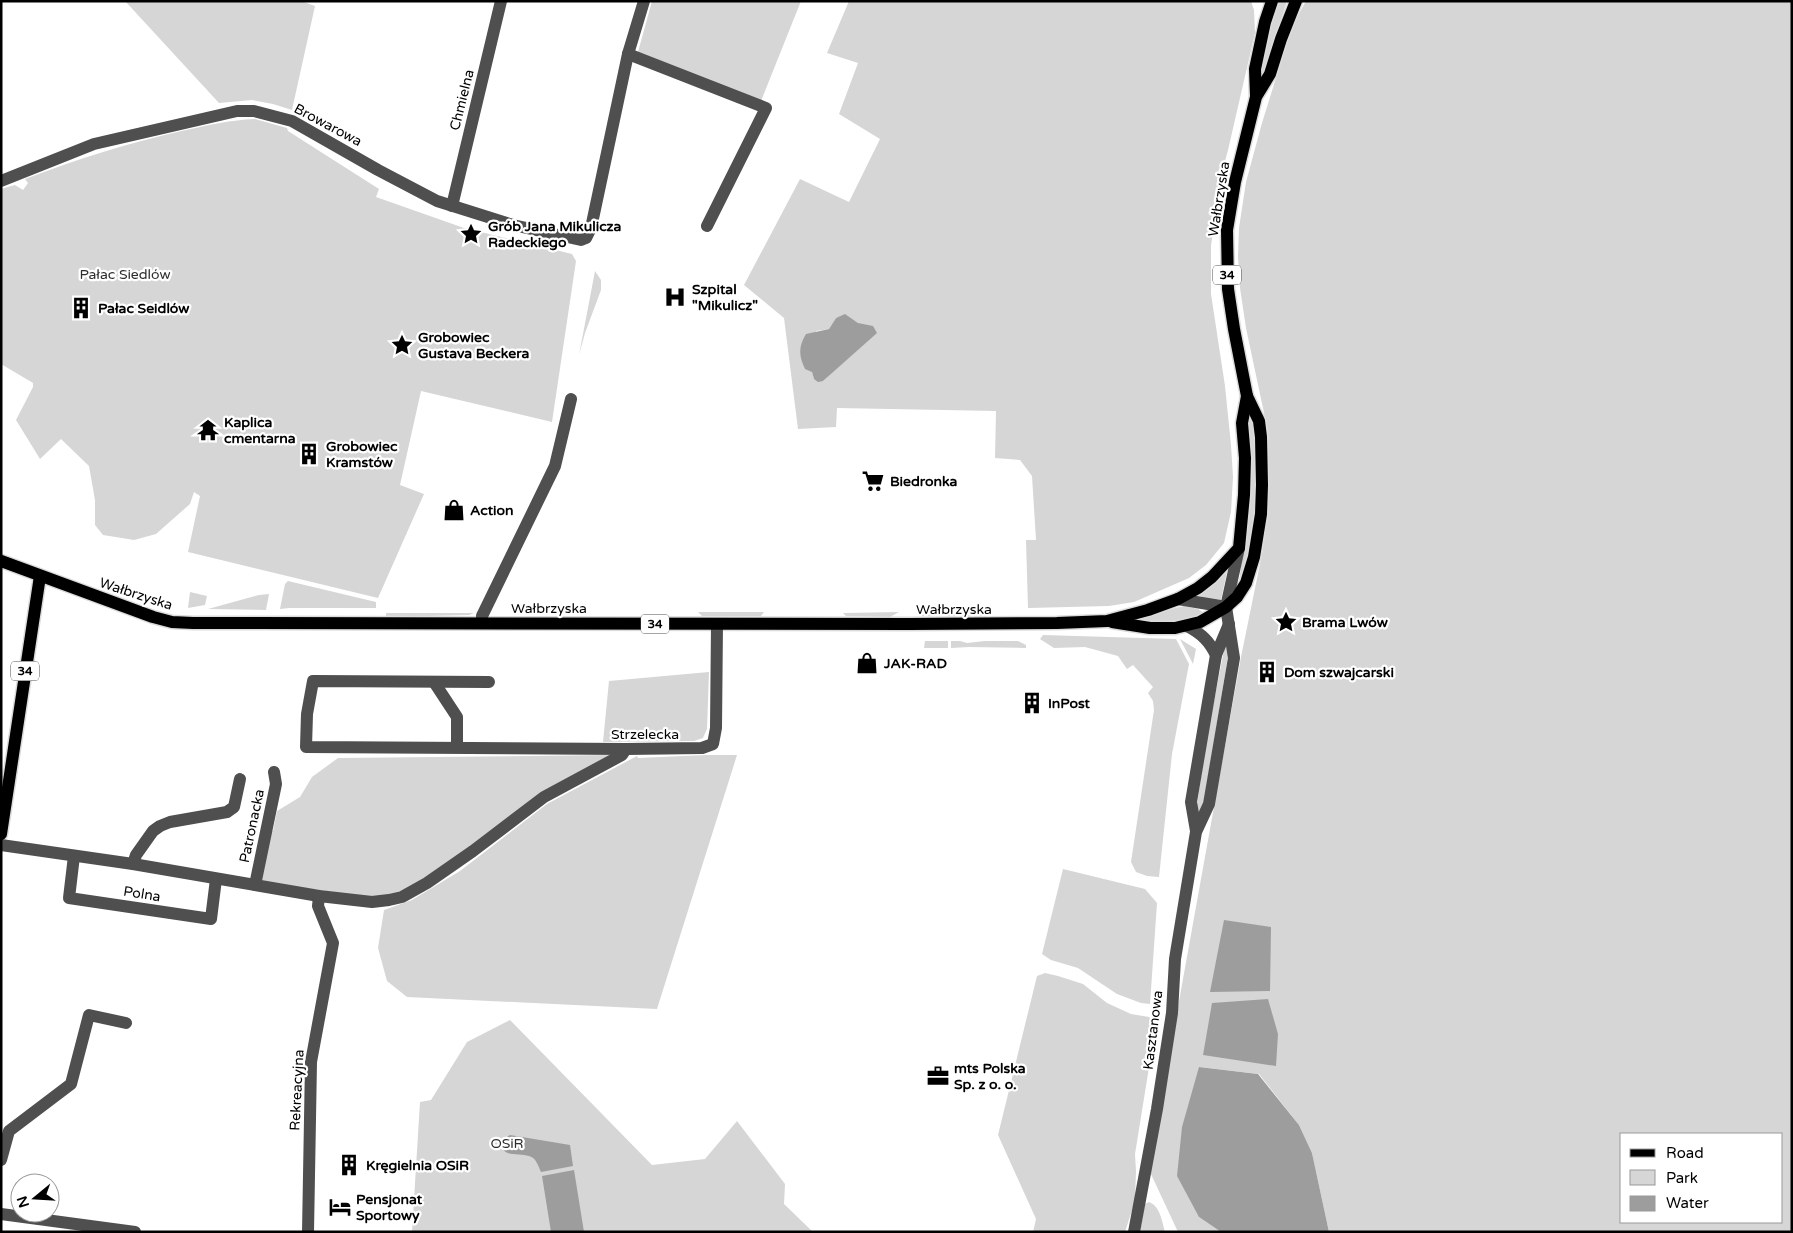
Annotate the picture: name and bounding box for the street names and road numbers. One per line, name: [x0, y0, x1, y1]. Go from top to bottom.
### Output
street label: Chmielna: [446, 68, 478, 132]
street label: Browarowa: [291, 100, 365, 150]
street label: Wałbrzyska: [1205, 160, 1233, 238]
road number: 34: [1213, 266, 1241, 284]
street label: Wałbrzyska: [97, 574, 175, 614]
street label: Wałbrzyska: [511, 600, 587, 617]
street label: Wałbrzyska: [916, 601, 992, 618]
road number: 34: [641, 614, 669, 634]
road number: 34: [11, 661, 39, 680]
street label: Strzelecka: [611, 726, 679, 743]
street label: Patronacka: [236, 788, 268, 864]
street label: Polna: [122, 883, 162, 905]
street label: Kasztanowa: [1140, 989, 1166, 1071]
street label: Rekreacyjna: [286, 1049, 308, 1131]

